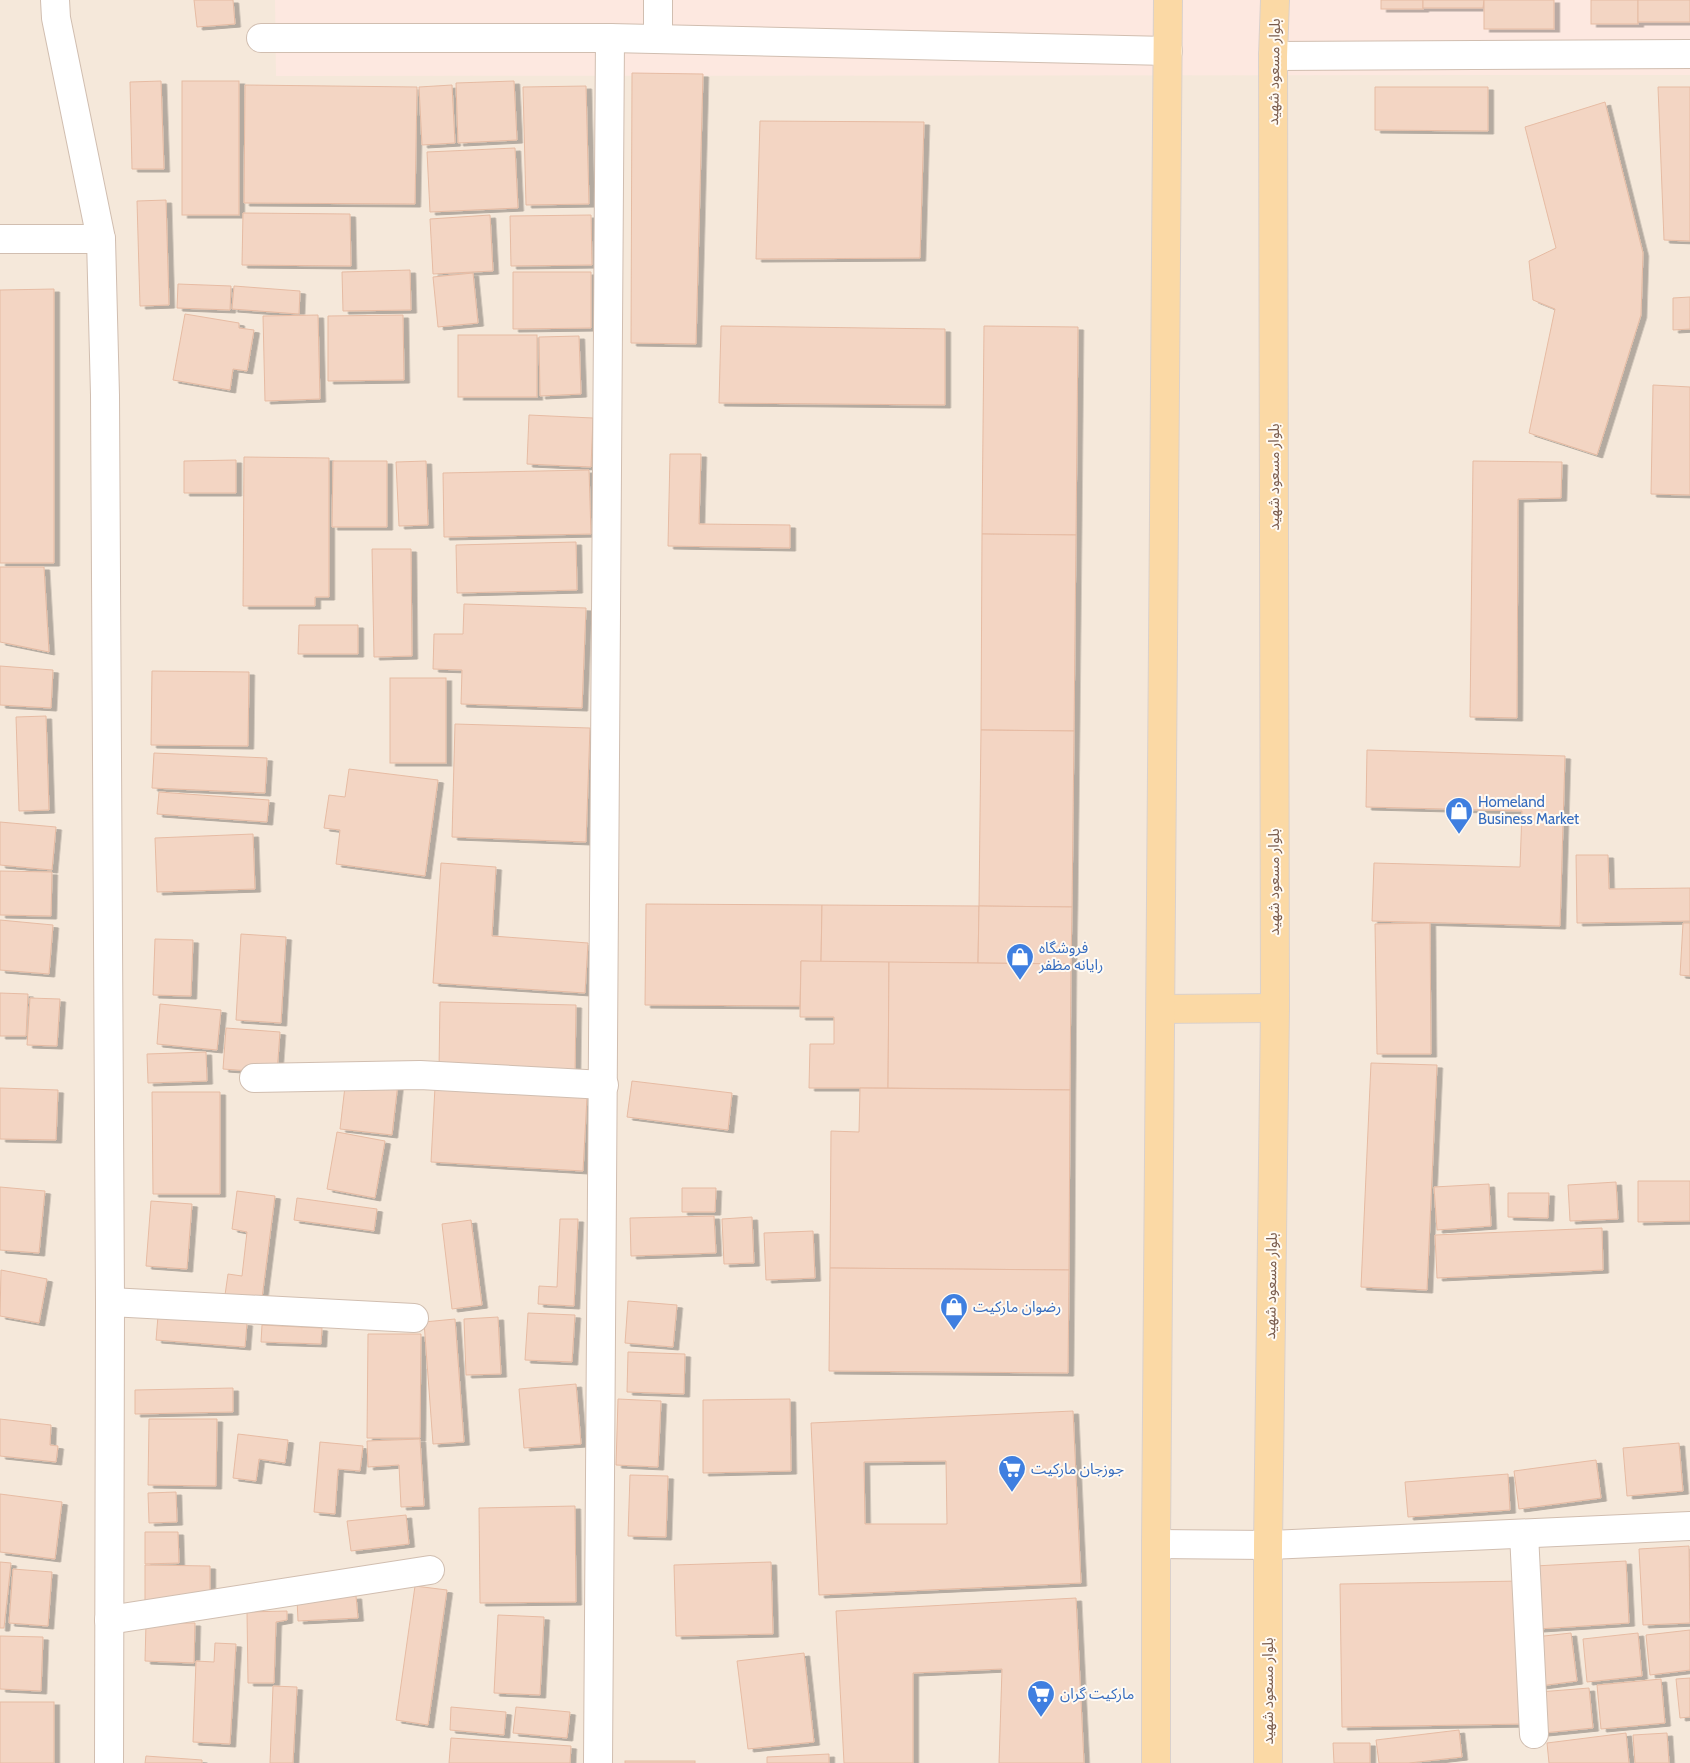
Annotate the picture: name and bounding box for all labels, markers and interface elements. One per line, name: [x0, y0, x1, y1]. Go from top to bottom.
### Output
street label: بلوار مسعود شهید: [1264, 18, 1284, 126]
street label: بلوار مسعود شهید: [1265, 423, 1283, 531]
place label: Homeland Business Market: [1478, 793, 1579, 828]
shop icon: Homeland Business Market: [1444, 796, 1474, 835]
street label: بلوار مسعود شهید: [1265, 828, 1283, 936]
place label: فروشگاه رایانه مظفر: [1038, 939, 1103, 974]
shop icon: فروشگاه رایانه مظفر: [1005, 942, 1035, 981]
street label: بلوار مسعود شهید: [1261, 1232, 1281, 1340]
shop icon: رضوان مارکیت: [939, 1292, 969, 1331]
place label: رضوان مارکیت: [973, 1298, 1061, 1316]
supermarket icon: جوزجان مارکیت: [997, 1454, 1027, 1493]
place label: جوزجان مارکیت: [1031, 1460, 1124, 1478]
street label: بلوار مسعود شهید: [1259, 1637, 1277, 1745]
supermarket icon: مارکیت گران: [1026, 1679, 1056, 1718]
place label: مارکیت گران: [1060, 1685, 1134, 1703]

